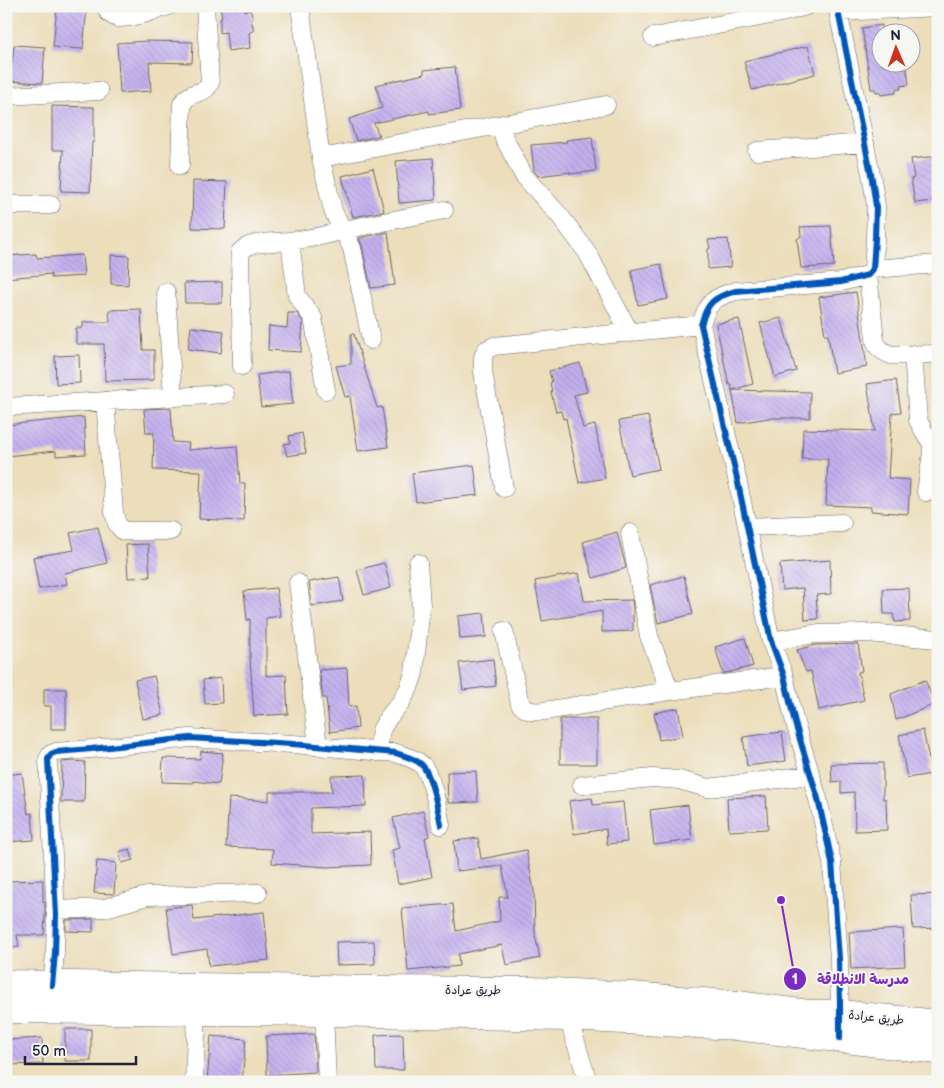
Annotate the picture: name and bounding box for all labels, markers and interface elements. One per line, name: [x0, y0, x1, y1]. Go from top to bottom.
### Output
north arrow: [872, 22, 922, 72]
text: N: [890, 27, 901, 44]
callout: مدرسة الانطلاقة: [782, 964, 919, 993]
text: 1: [792, 970, 798, 989]
text: مدرسة الانطلاقة: [817, 971, 909, 988]
street label: طريق عرادة: [445, 983, 501, 998]
street label: طريق عرادة: [847, 1008, 905, 1028]
scale bar: [25, 1033, 136, 1065]
text: 50 m: [32, 1042, 66, 1061]

